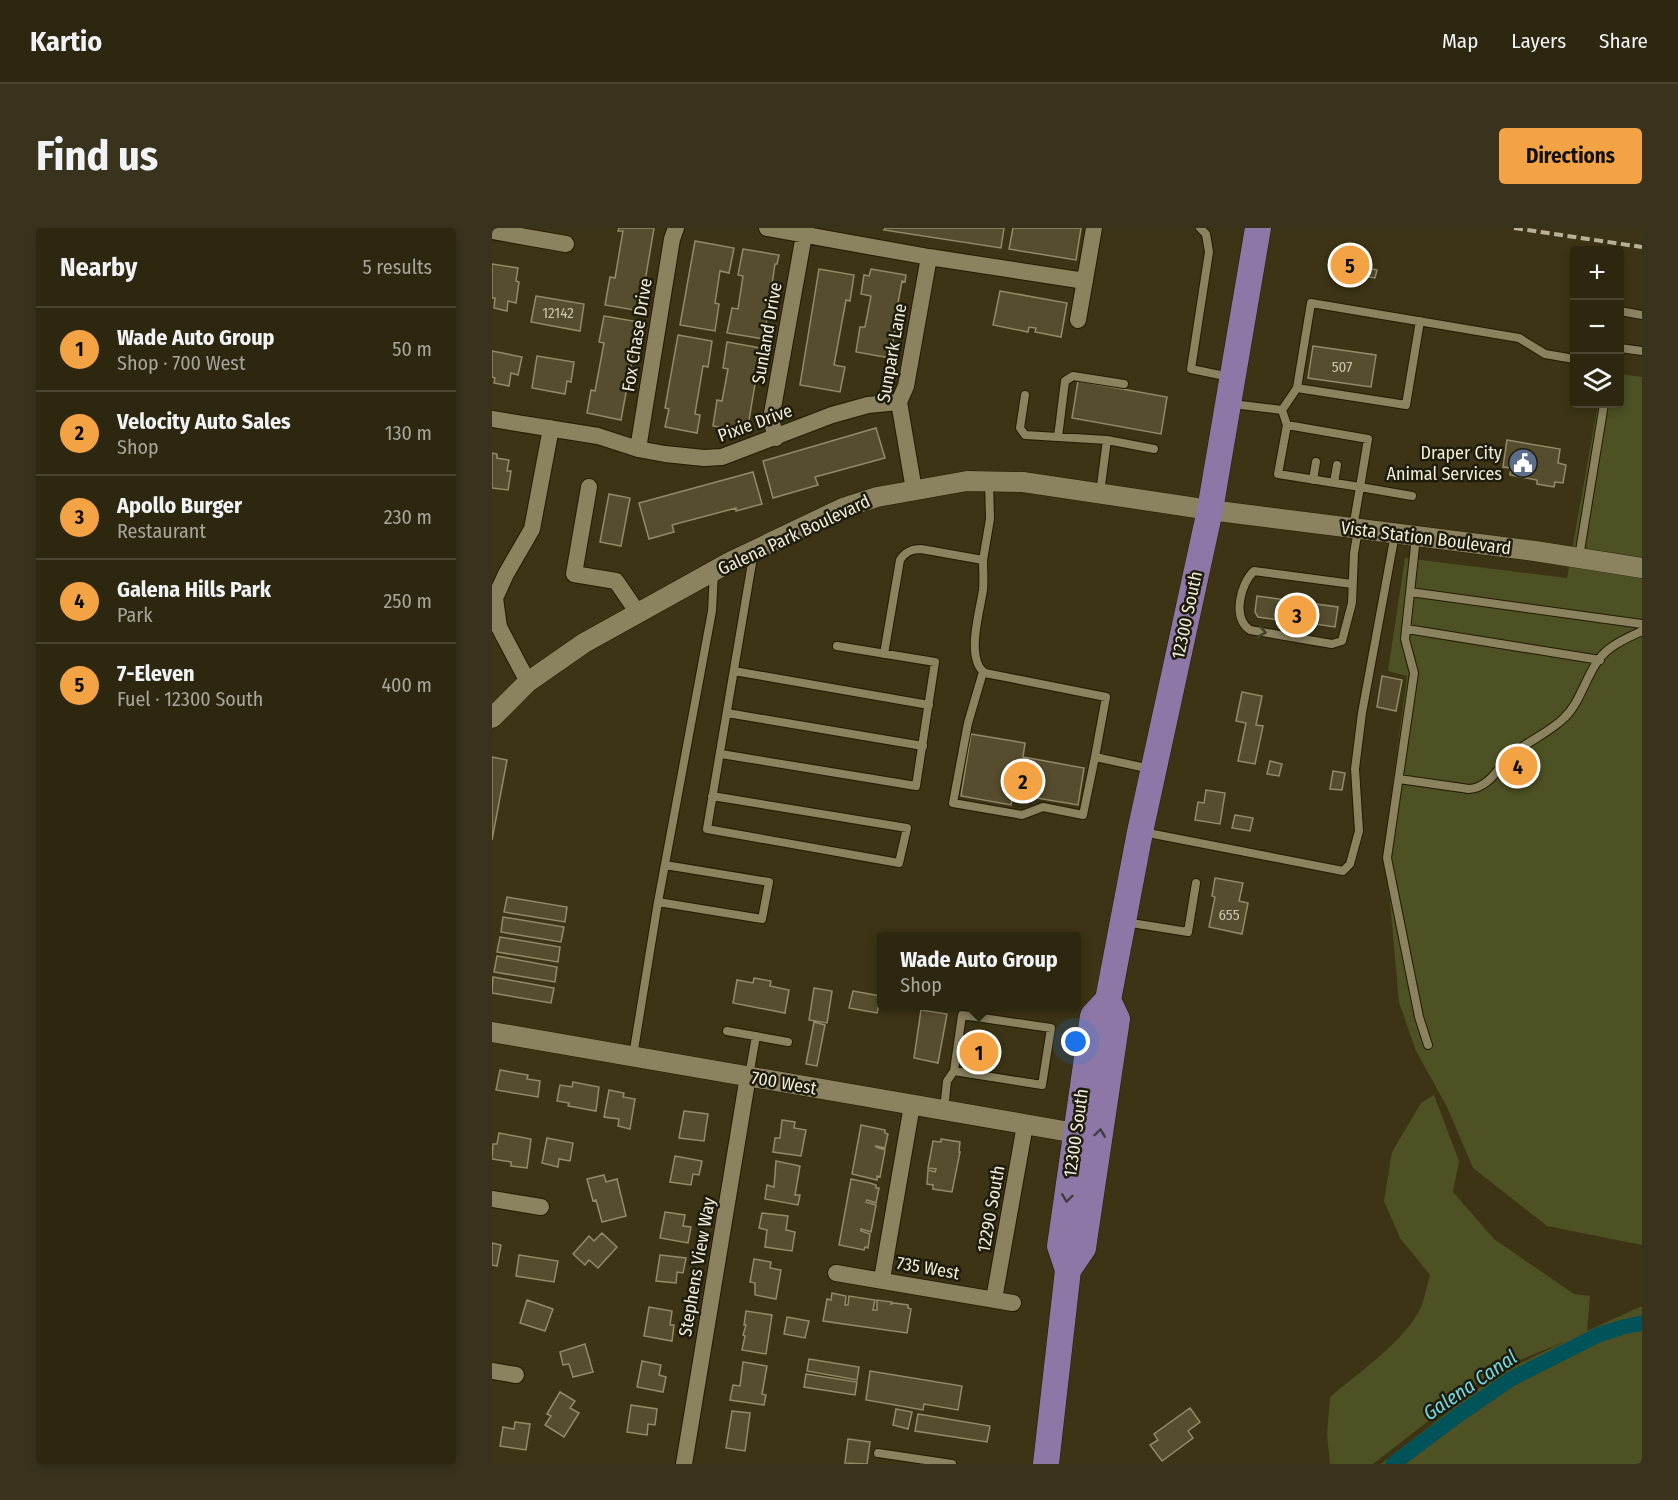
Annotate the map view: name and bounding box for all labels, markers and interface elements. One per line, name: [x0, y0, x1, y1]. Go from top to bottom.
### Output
text: Kartio: [30, 25, 102, 58]
text: Map: [1442, 28, 1478, 54]
text: Layers: [1511, 28, 1566, 54]
text: Share: [1599, 28, 1648, 54]
button: Directions: [1499, 128, 1642, 184]
text: Find us: [36, 131, 158, 181]
pin: 5: [1330, 243, 1370, 288]
map controls: [1570, 246, 1624, 408]
button: +: [1570, 246, 1624, 300]
text: Nearby: [60, 252, 137, 283]
text: 5 results: [362, 255, 432, 279]
street label: Fox Chase Drive: [617, 277, 657, 393]
street label: Sunland Drive: [747, 280, 787, 386]
button: −: [1570, 300, 1624, 354]
street label: Sunpark Lane: [872, 302, 912, 404]
house number: 12142: [542, 304, 574, 322]
text: Wade Auto Group: [117, 324, 275, 351]
text: 1: [75, 337, 84, 361]
text: 50 m: [392, 337, 432, 361]
text: Shop · 700 West: [117, 351, 245, 375]
button: layers: [1570, 354, 1624, 408]
house number: 507: [1332, 358, 1352, 376]
street label: Pixie Drive: [715, 399, 795, 447]
text: Velocity Auto Sales: [117, 408, 291, 435]
text: 2: [75, 421, 84, 445]
text: 130 m: [385, 421, 432, 445]
text: Shop: [117, 435, 159, 459]
place label: Draper City Animal Services: [1386, 442, 1502, 485]
public building icon: Draper City Animal Services: [1507, 447, 1539, 479]
street label: Galena Park Boulevard: [714, 490, 874, 580]
text: Apollo Burger: [117, 492, 242, 519]
text: 3: [75, 505, 84, 529]
text: 230 m: [384, 505, 432, 529]
street label: Vista Station Boulevard: [1340, 517, 1512, 559]
text: Restaurant: [117, 519, 206, 543]
street label: 12300 South: [1167, 569, 1207, 661]
text: Galena Hills Park: [117, 576, 271, 603]
text: 4: [74, 589, 85, 613]
text: 250 m: [384, 589, 432, 613]
pin: 3: [1278, 592, 1316, 638]
text: Park: [117, 603, 153, 627]
one-way arrow: [1257, 625, 1267, 638]
text: 7-Eleven: [117, 660, 195, 687]
text: 5: [75, 673, 84, 697]
text: 400 m: [381, 673, 432, 697]
text: Fuel · 12300 South: [117, 687, 263, 711]
pin: 4: [1498, 744, 1538, 788]
pin: 2: [1004, 758, 1042, 804]
house number: 655: [1218, 906, 1240, 924]
popup: [877, 932, 1081, 1010]
text: Wade Auto Group: [900, 946, 1058, 973]
text: Shop: [900, 973, 942, 997]
your location: [1061, 1027, 1090, 1056]
pin: 1: [960, 1030, 998, 1074]
street label: 700 West: [750, 1066, 818, 1100]
street label: 12300 South: [1059, 1087, 1093, 1179]
one-way arrow: [1093, 1129, 1105, 1138]
street label: 12290 South: [972, 1164, 1010, 1254]
one-way arrow: [1061, 1193, 1073, 1202]
street label: Stephens View Way: [674, 1196, 720, 1338]
street label: 735 West: [895, 1252, 961, 1284]
water label: Galena Canal: [1419, 1345, 1521, 1425]

